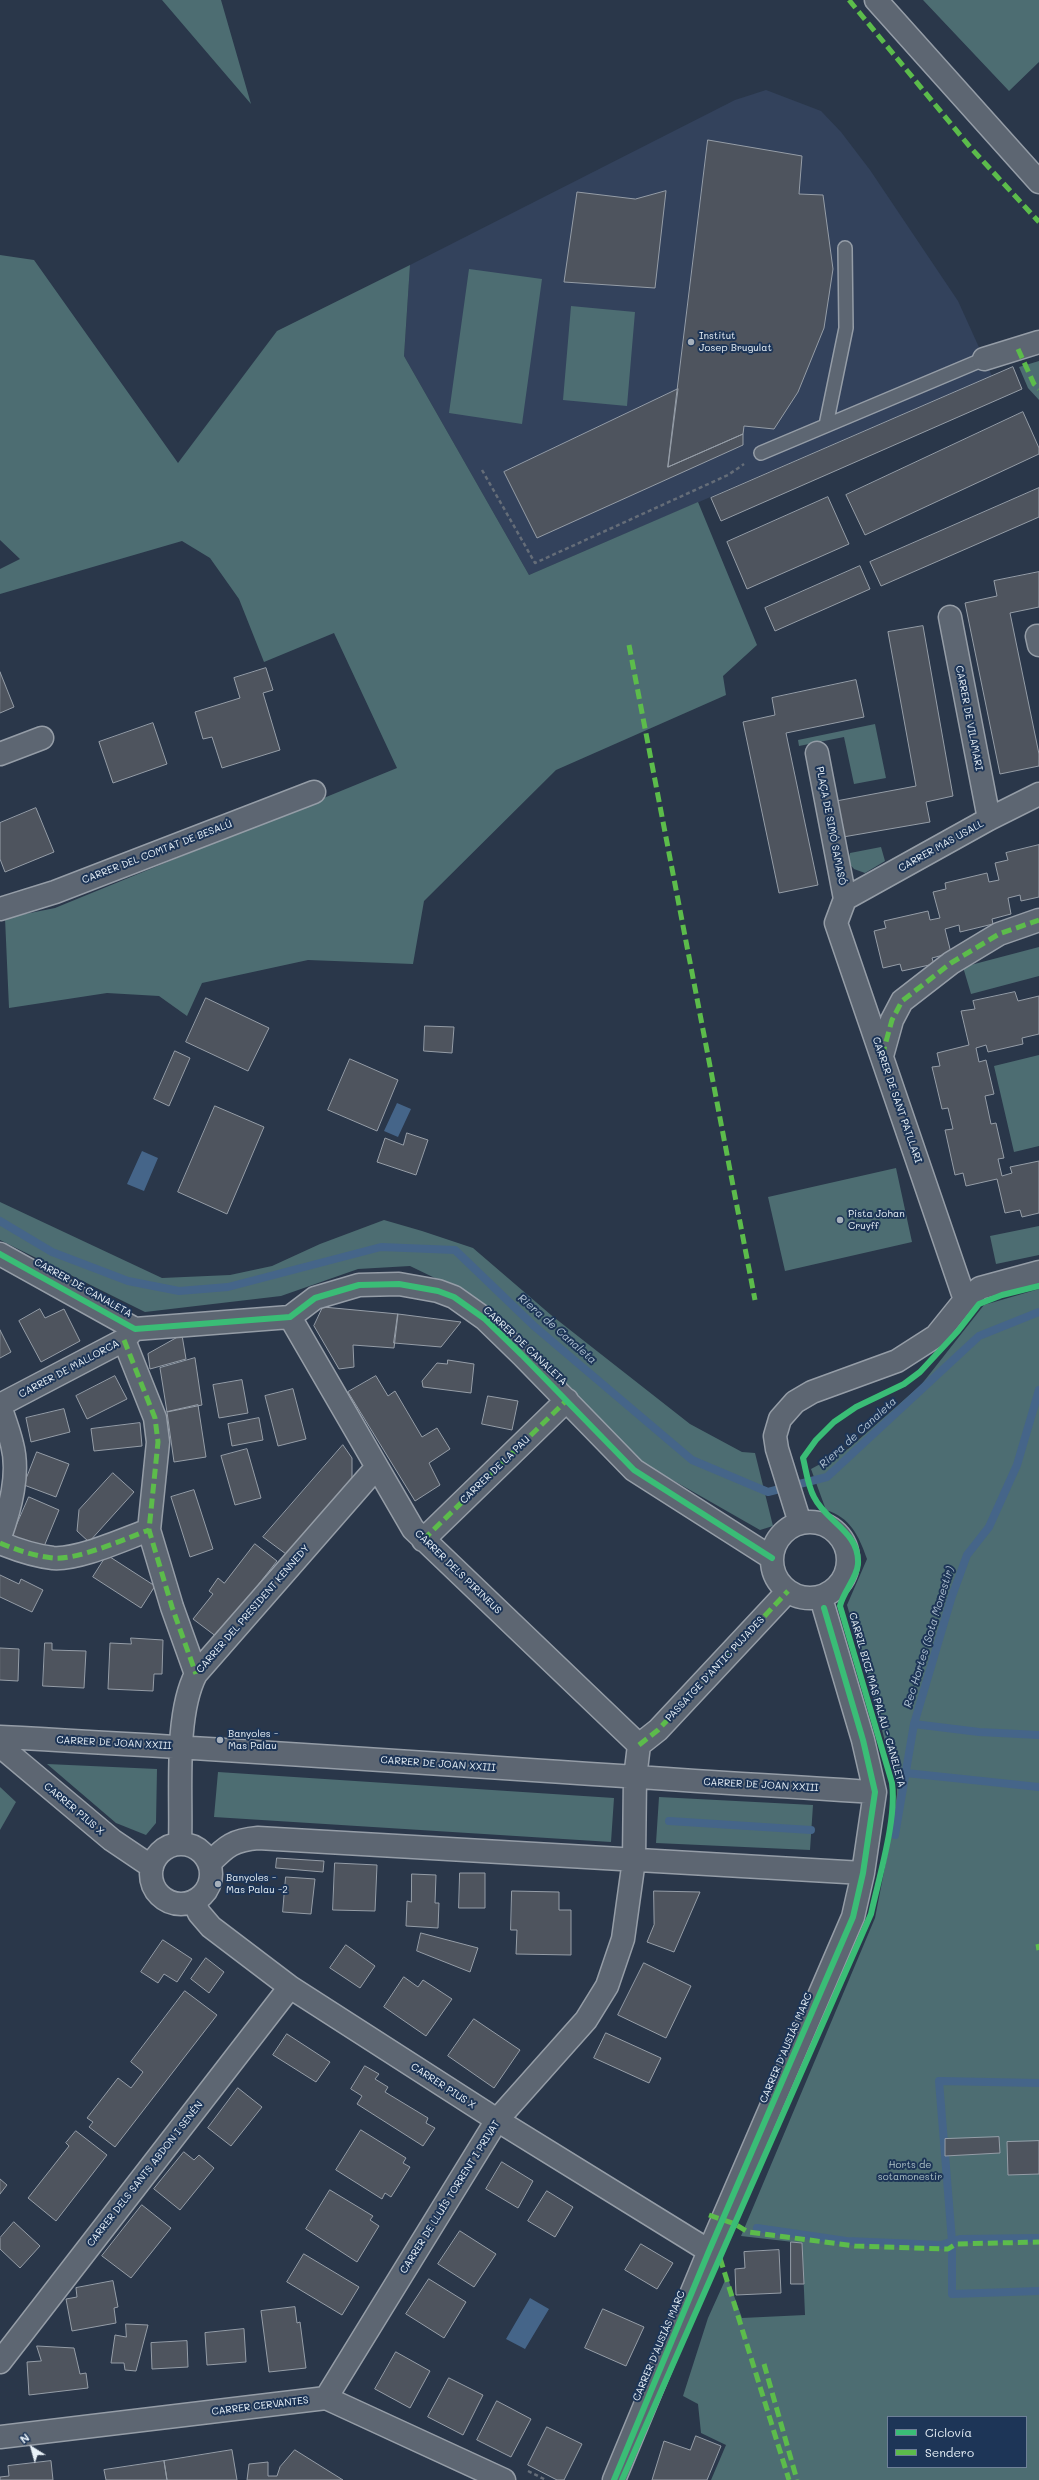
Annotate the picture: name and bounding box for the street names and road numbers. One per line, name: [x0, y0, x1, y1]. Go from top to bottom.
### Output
street label: CARRER DE VILAMARI: [953, 664, 985, 772]
street label: PLAÇA DE SIMÓ SAMASÓ: [814, 766, 848, 886]
street label: CARRER DEL COMTAT DE BESALÚ: [80, 818, 234, 886]
street label: CARRER MAS USALL: [896, 818, 986, 874]
street label: CARRER DE SANT PATLLARI: [870, 1035, 924, 1165]
street label: CARRER DE CANALETA: [32, 1256, 134, 1320]
street label: CARRER DE CANALETA: [481, 1304, 569, 1388]
street label: CARRER DE MALLORCA: [17, 1337, 121, 1401]
street label: CARRER DE LA PAU: [458, 1434, 532, 1506]
street label: CARRER DELS PIRINEUS: [412, 1528, 504, 1616]
street label: CARRER DEL PRESIDENT KENNEDY: [194, 1542, 312, 1676]
street label: CARRIL BICI MAS PALAU - CANELETA: [846, 1611, 908, 1789]
street label: PASSATGE D'ANTIC PUJADES: [663, 1614, 767, 1724]
street label: CARRER DE JOAN XXIII: [56, 1734, 172, 1752]
street label: CARRER DE JOAN XXIII: [380, 1754, 496, 1774]
street label: CARRER DE JOAN XXIII: [703, 1776, 819, 1794]
street label: CARRER PIUS X: [41, 1780, 107, 1838]
street label: CARRER D'AUSIÀS MARC: [757, 1991, 815, 2105]
street label: CARRER PIUS X: [408, 2061, 478, 2111]
street label: CARRER DELS SANTS ABDON I SENÉN: [85, 2099, 205, 2249]
street label: CARRER DE LLUÍS TORRENT I PRIVAT: [398, 2118, 502, 2276]
street label: CARRER D'AUSIÀS MARC: [630, 2289, 688, 2403]
street label: CARRER CERVANTES: [211, 2394, 309, 2418]

